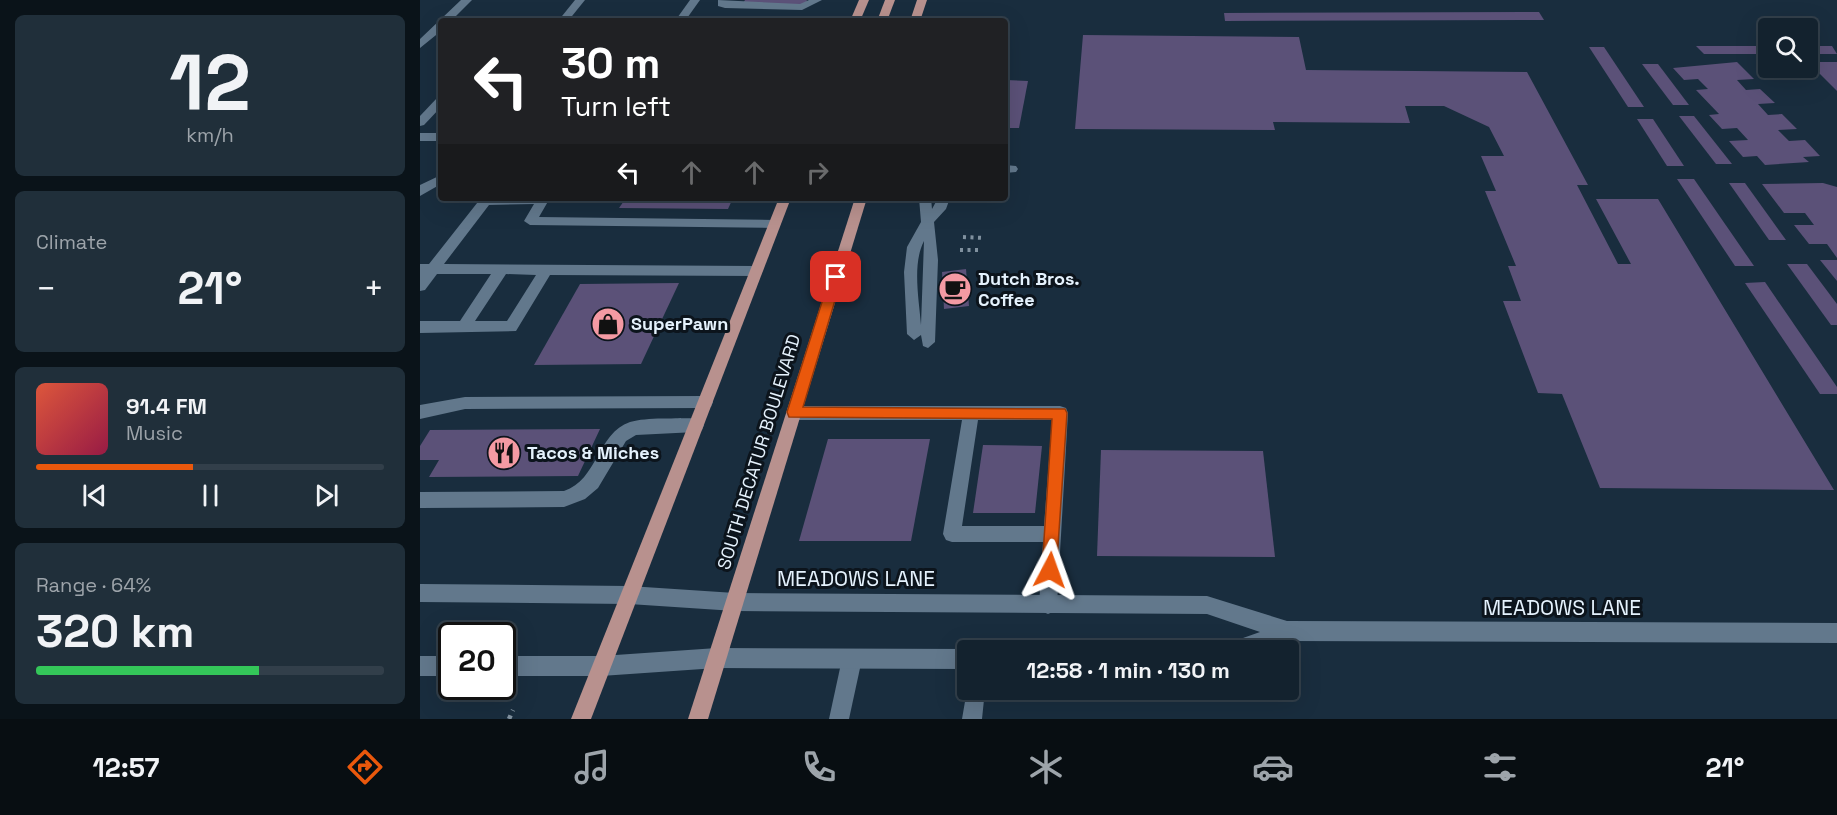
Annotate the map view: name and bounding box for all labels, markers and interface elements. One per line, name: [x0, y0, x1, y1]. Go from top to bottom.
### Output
map controls: [1758, 18, 1818, 78]
button: search: [1758, 18, 1818, 78]
text: 12: [169, 33, 251, 133]
text: 30 m: [561, 37, 660, 90]
icon: left: [462, 42, 540, 120]
text: Turn left: [561, 89, 671, 124]
text: km/h: [186, 122, 234, 148]
icon: left: [612, 156, 645, 189]
icon: ahead: [675, 156, 708, 189]
icon: ahead: [738, 156, 771, 189]
icon: right: [801, 156, 834, 189]
text: Climate: [36, 229, 107, 255]
pin: [810, 251, 861, 302]
text: 21°: [178, 260, 242, 317]
icon: arrive: [819, 260, 852, 293]
place label: Dutch Bros. Coffee: [978, 267, 1080, 311]
text: −: [36, 268, 56, 310]
text: +: [364, 268, 384, 310]
cafe icon: Dutch Bros. Coffee: [937, 271, 973, 307]
shop icon: SuperPawn: [590, 306, 626, 342]
place label: SuperPawn: [631, 312, 728, 335]
street label: SOUTH DECATUR BOULEVARD: [712, 331, 805, 572]
text: 91.4 FM: [126, 392, 207, 420]
text: Music: [126, 420, 183, 446]
restaurant icon: Tacos & Miches: [486, 435, 522, 471]
place label: Tacos & Miches: [527, 441, 659, 464]
icon: previous: [78, 479, 111, 512]
icon: pause: [194, 479, 227, 512]
icon: next: [310, 479, 343, 512]
position arrow: [1018, 538, 1082, 602]
street label: MEADOWS LANE: [777, 565, 935, 592]
text: Range · 64%: [36, 572, 151, 598]
street label: MEADOWS LANE: [1483, 594, 1641, 621]
text: 320 km: [36, 603, 195, 660]
speed limit sign: 20: [438, 622, 516, 700]
text: 12:58 · 1 min · 130 m: [1026, 656, 1230, 684]
icon: directions: [344, 746, 386, 788]
icon: music: [571, 746, 613, 788]
icon: phone: [798, 746, 840, 788]
icon: climate: [1025, 746, 1067, 788]
icon: car: [1252, 746, 1294, 788]
icon: filters: [1479, 746, 1521, 788]
text: 12:57: [92, 750, 160, 785]
text: 21°: [1706, 750, 1744, 785]

